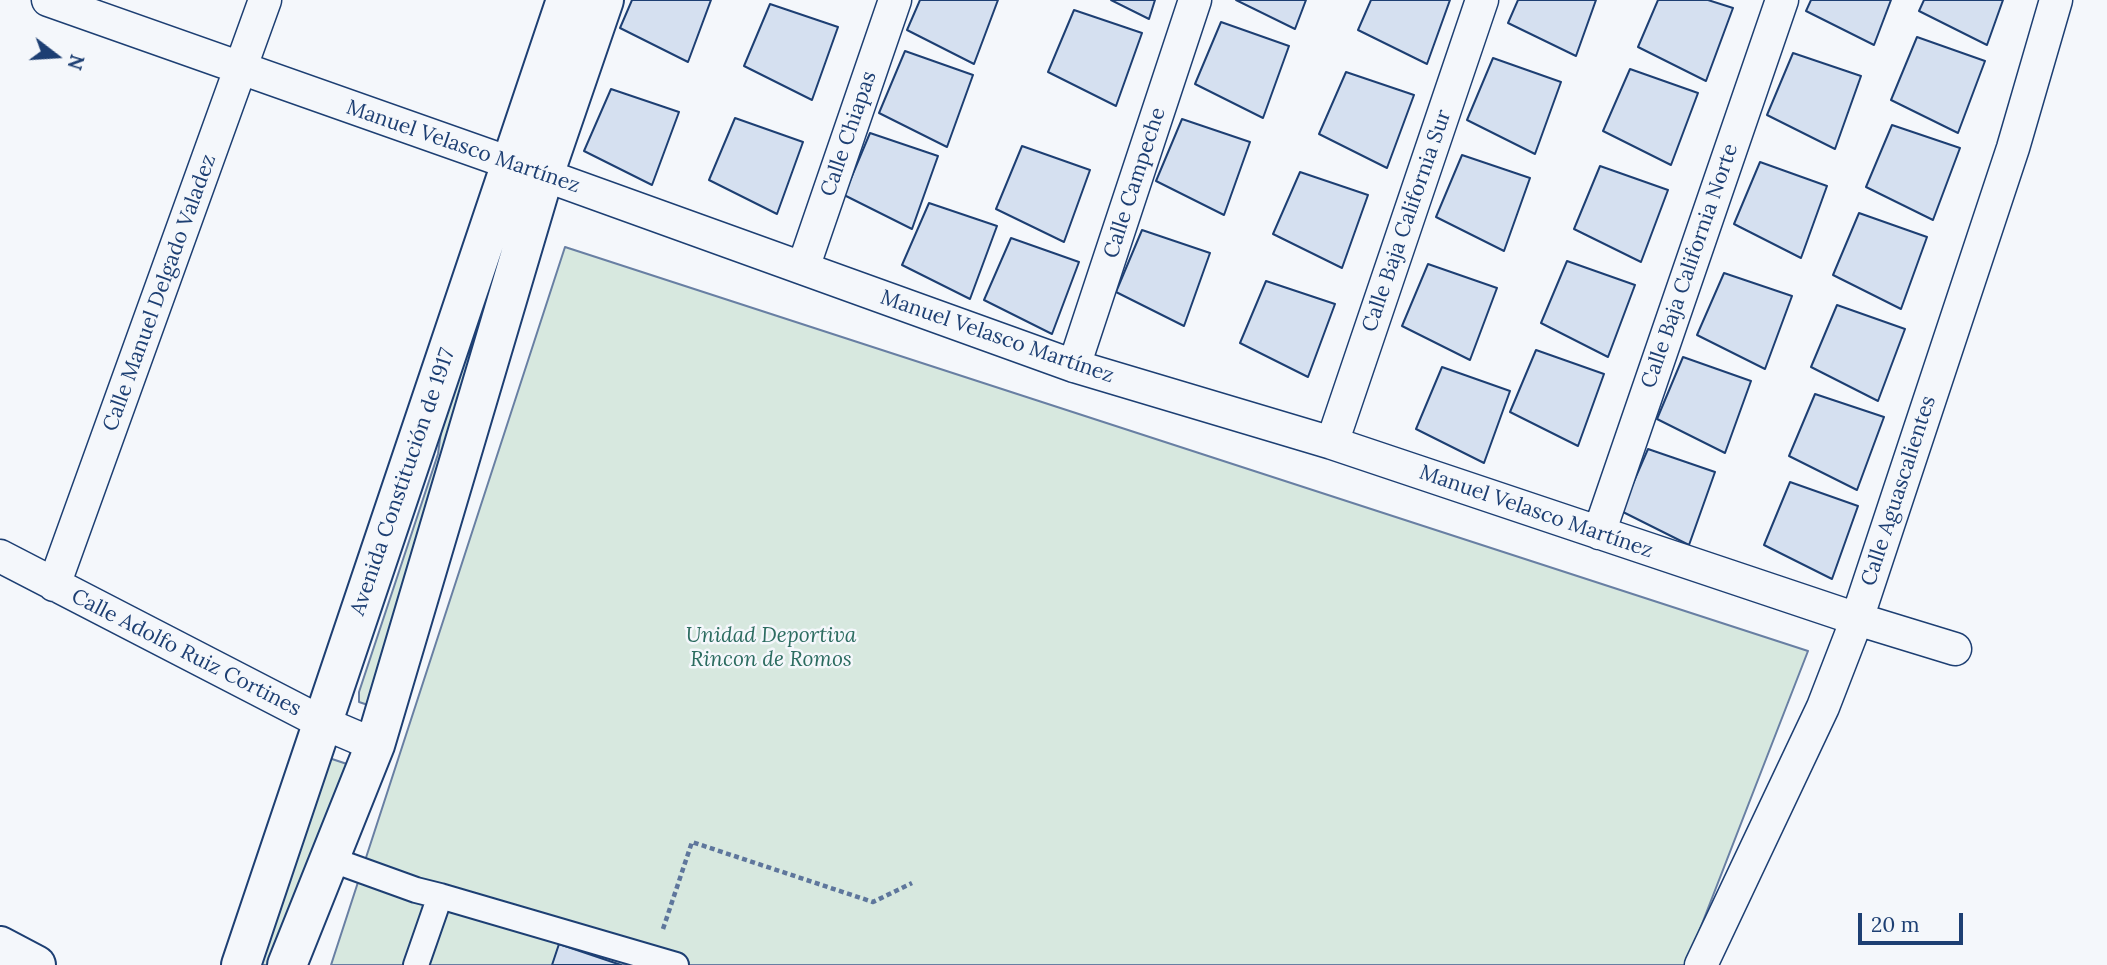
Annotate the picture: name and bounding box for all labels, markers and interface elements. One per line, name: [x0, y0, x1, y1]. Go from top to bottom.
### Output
north arrow: [21, 21, 91, 91]
text: N: [62, 52, 90, 73]
street label: Calle Chiapas: [816, 68, 882, 200]
street label: Manuel Velasco Martínez: [343, 95, 583, 199]
street label: Calle Campeche: [1099, 104, 1171, 262]
street label: Calle Baja California Sur: [1357, 107, 1457, 335]
street label: Calle Baja California Norte: [1636, 140, 1744, 392]
street label: Calle Manuel Delgado Valadez: [98, 151, 222, 435]
street label: Manuel Velasco Martínez: [877, 285, 1117, 389]
street label: Avenida Constitución de 1917: [345, 345, 461, 619]
street label: Calle Aguascalientes: [1856, 393, 1942, 589]
street label: Manuel Velasco Martínez: [1416, 460, 1656, 564]
street label: Calle Adolfo Ruiz Cortines: [67, 584, 305, 722]
park label: Unidad Deportiva Rincon de Romos: [686, 623, 856, 673]
scale bar: [1862, 898, 1967, 942]
text: 20 m: [1871, 911, 1920, 938]

